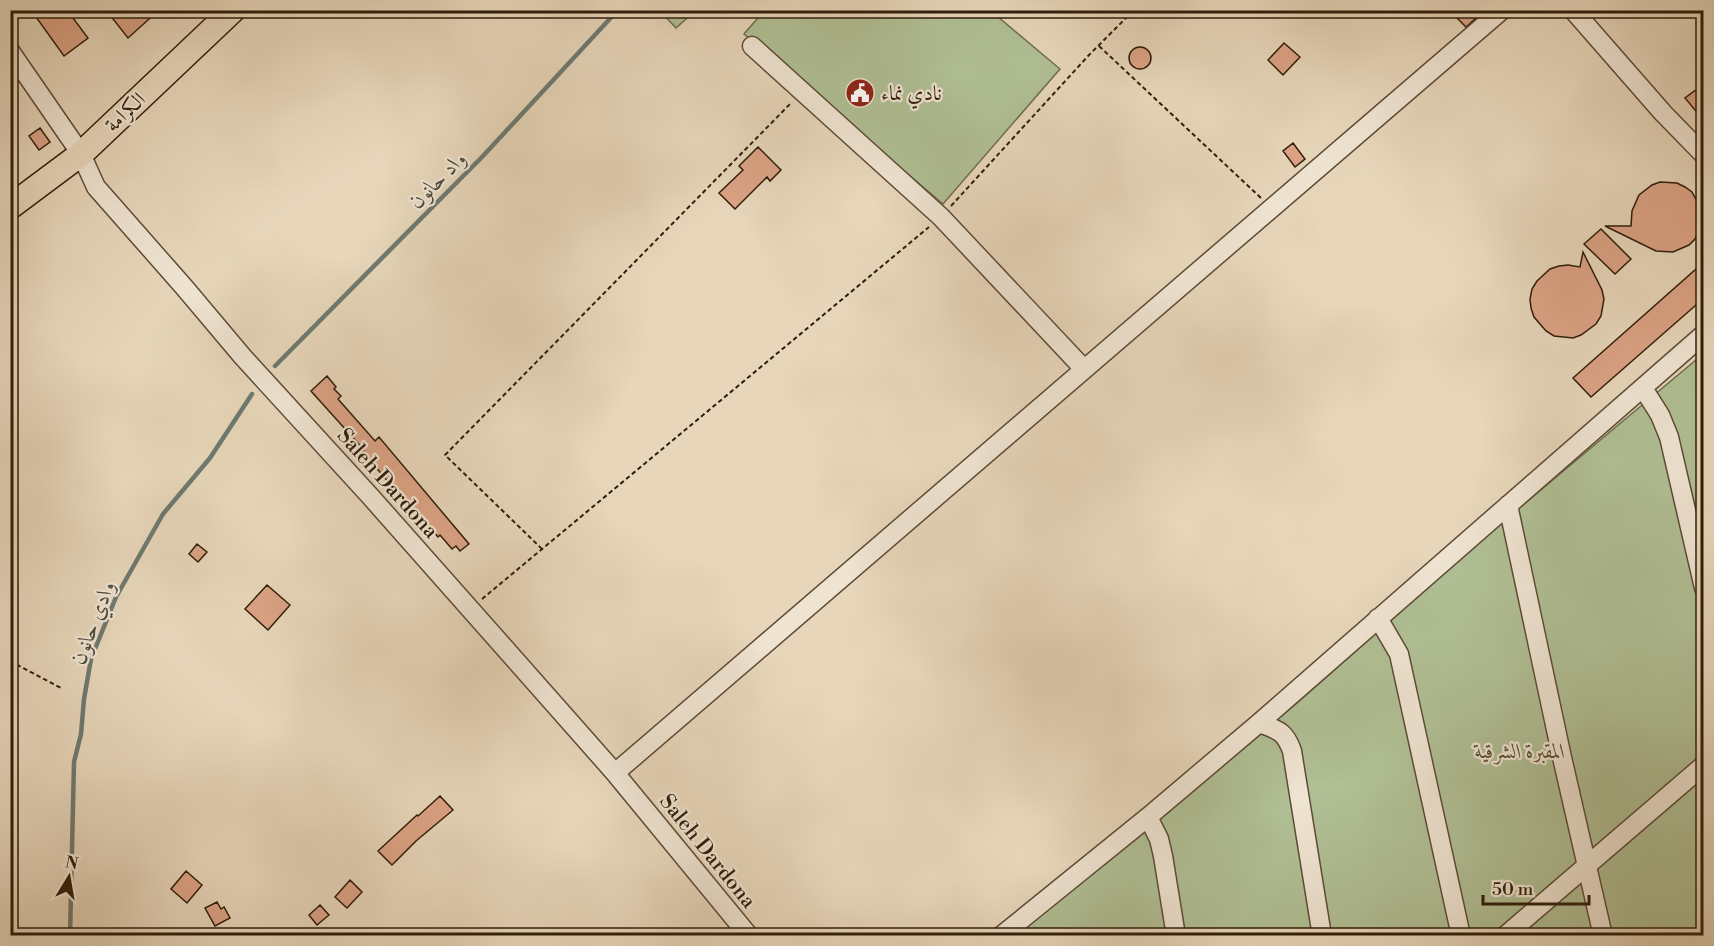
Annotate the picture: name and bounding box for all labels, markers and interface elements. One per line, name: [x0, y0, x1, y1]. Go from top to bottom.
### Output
public building icon: نادي نماء: [844, 77, 876, 109]
place label: نادي نماء: [881, 81, 942, 109]
street label: الكرامة: [100, 87, 152, 138]
water label: واد حانون: [404, 146, 473, 215]
street label: Saleh Dardona: [331, 423, 444, 544]
water label: وادي حانون: [65, 577, 124, 669]
park label: المقبرة الشرقية: [1473, 739, 1565, 765]
street label: Saleh Dardona: [653, 789, 761, 914]
north arrow: [39, 847, 99, 907]
text: N: [64, 852, 80, 874]
scale bar: [1483, 868, 1590, 906]
text: 50 m: [1492, 878, 1534, 901]

